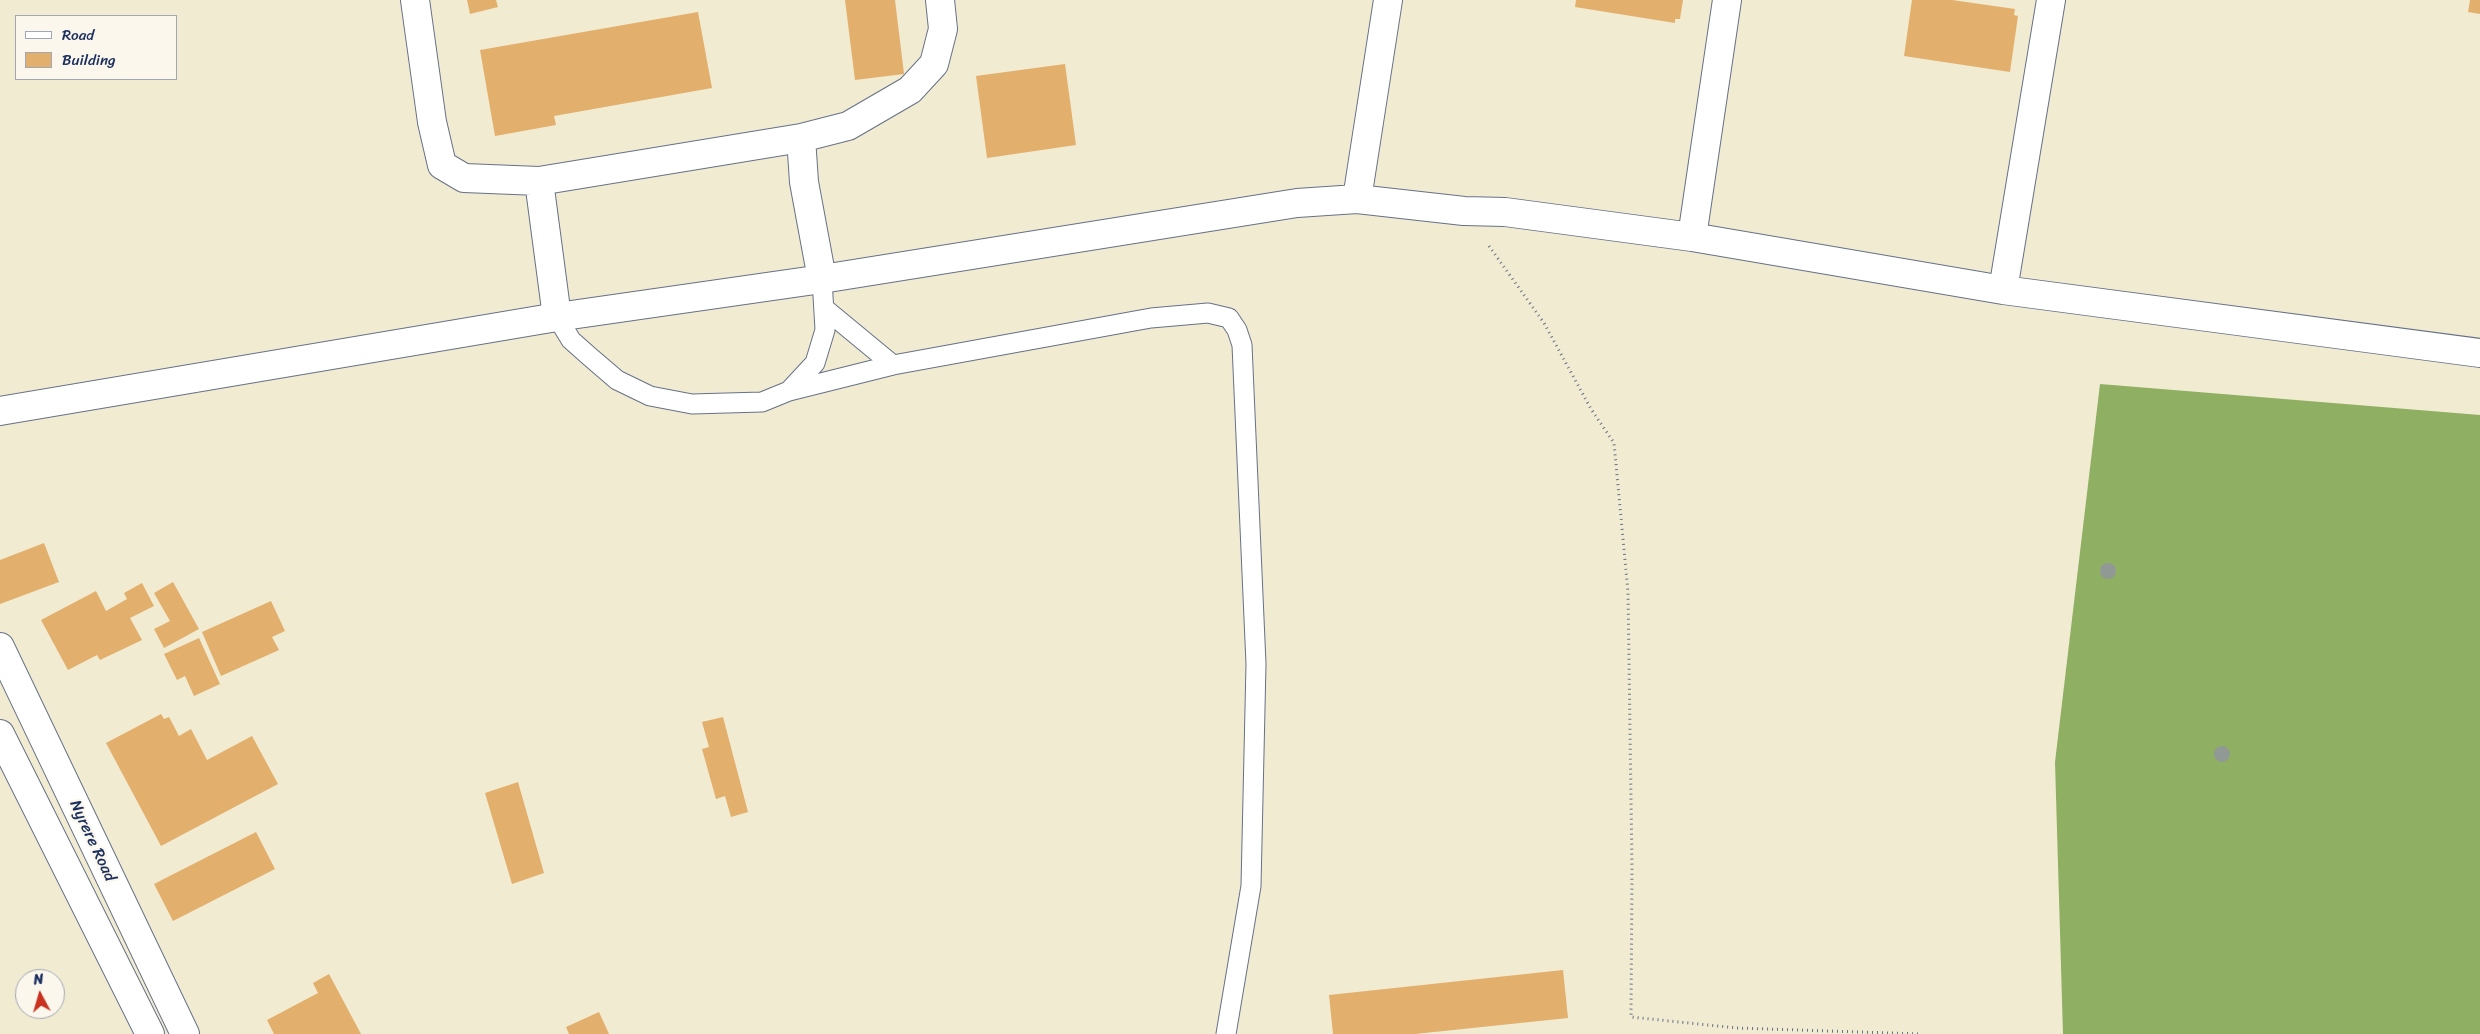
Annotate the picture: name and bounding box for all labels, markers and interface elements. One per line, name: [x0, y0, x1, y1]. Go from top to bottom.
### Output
legend: [15, 15, 178, 80]
text: Road: [62, 22, 94, 48]
text: Building: [62, 47, 116, 73]
street label: Nyrere Road: [65, 797, 119, 885]
text: N: [32, 967, 45, 993]
north arrow: [15, 969, 65, 1019]

